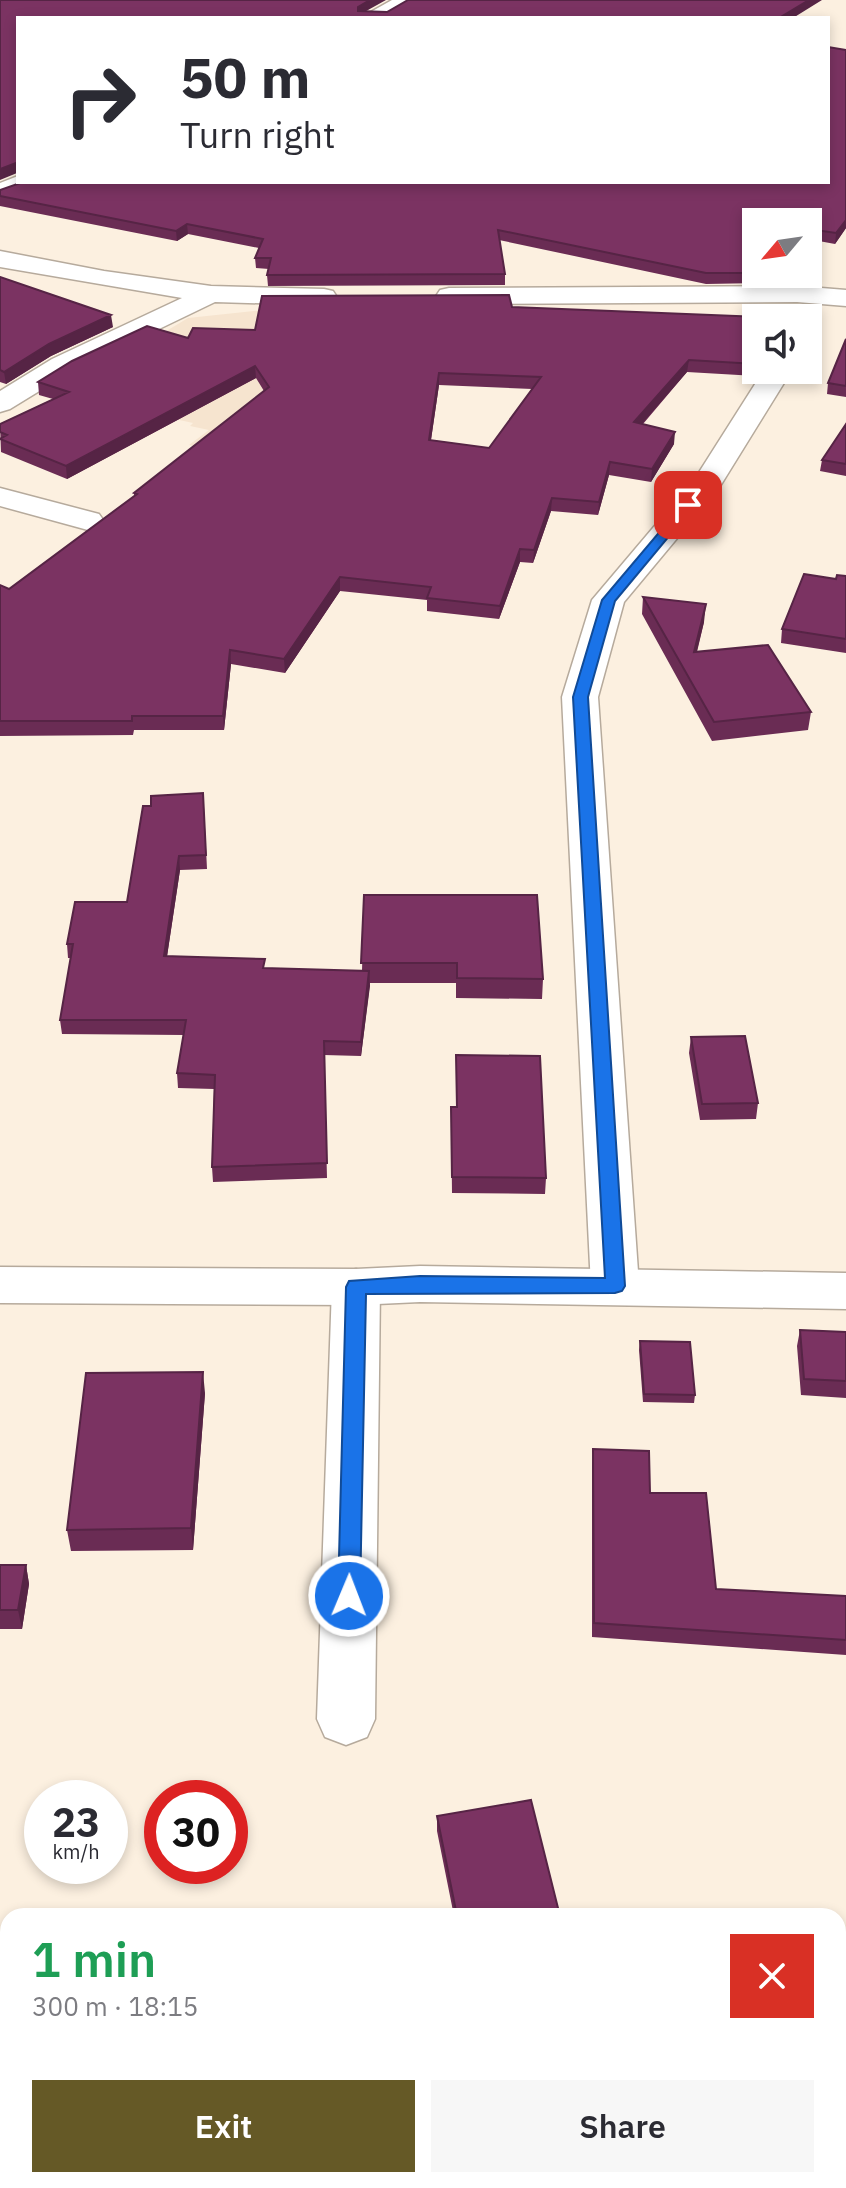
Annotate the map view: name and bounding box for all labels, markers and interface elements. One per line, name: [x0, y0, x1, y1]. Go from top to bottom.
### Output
text: 50 m: [180, 41, 310, 113]
icon: right: [48, 48, 152, 152]
text: Turn right: [180, 111, 336, 158]
north arrow: [742, 208, 822, 288]
map controls: [742, 208, 822, 384]
button: sound: [742, 304, 822, 384]
pin: [654, 471, 722, 539]
icon: arrive: [666, 483, 710, 527]
position arrow: [307, 1554, 391, 1638]
speed limit sign: 30: [144, 1780, 248, 1884]
text: 23: [52, 1796, 100, 1848]
text: km/h: [52, 1838, 100, 1865]
text: 1 min: [32, 1928, 156, 1990]
button: close: [730, 1934, 814, 2018]
text: 300 m · 18:15: [32, 1989, 198, 2023]
button: Exit: [32, 2080, 415, 2172]
button: Share: [431, 2080, 814, 2172]

